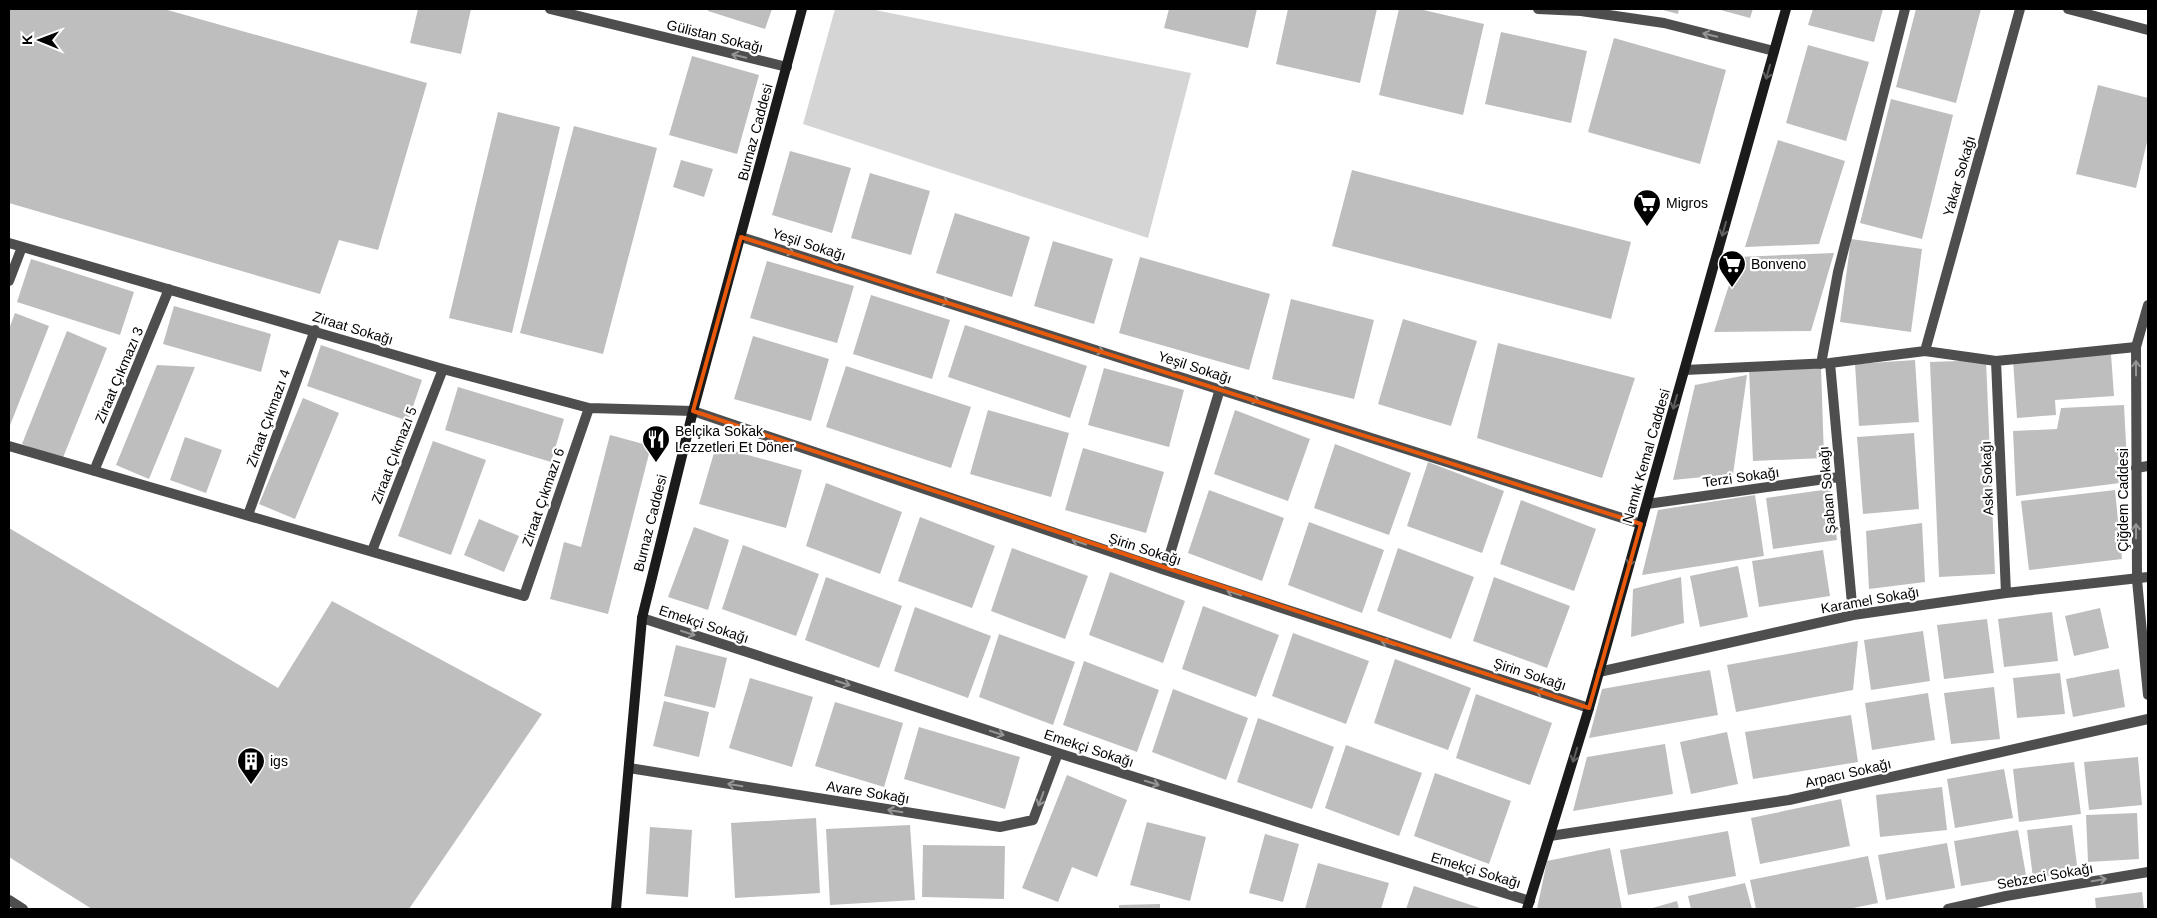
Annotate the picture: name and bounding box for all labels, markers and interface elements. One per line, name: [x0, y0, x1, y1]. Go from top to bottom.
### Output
north arrow: [15, 15, 65, 65]
street label: Gülistan Sokağı: [665, 16, 765, 56]
one-way arrow: [1702, 30, 1718, 39]
text: K: [19, 35, 35, 45]
one-way arrow: [732, 51, 748, 60]
one-way arrow: [1763, 64, 1773, 80]
street label: Burnaz Caddesi: [734, 82, 776, 182]
street label: Yakar Sokağı: [1940, 134, 1978, 218]
supermarket icon: Migros: [1632, 188, 1662, 227]
place label: Migros: [1666, 195, 1708, 211]
one-way arrow: [1719, 220, 1729, 236]
street label: Yeşil Sokağı: [770, 225, 848, 263]
one-way arrow: [779, 247, 795, 257]
supermarket icon: Bonveno: [1717, 249, 1747, 288]
place label: Bonveno: [1751, 256, 1806, 272]
one-way arrow: [934, 296, 950, 306]
street label: Ziraat Sokağı: [311, 308, 395, 348]
street label: Ziraat Çıkmazı 3: [92, 324, 147, 425]
one-way arrow: [1088, 346, 1104, 355]
street label: Yeşil Sokağı: [1156, 348, 1234, 386]
one-way arrow: [2131, 361, 2141, 377]
street label: Ziraat Çıkmazı 4: [243, 367, 293, 469]
street label: Namık Kemal Caddesi: [1619, 387, 1673, 525]
one-way arrow: [1670, 394, 1680, 410]
one-way arrow: [1243, 395, 1259, 405]
street label: Ziraat Çıkmazı 5: [368, 404, 420, 506]
place label: Belçika Sokak Lezzetleri Et Döner: [675, 423, 794, 455]
restaurant icon: Belçika Sokak Lezzetleri Et Döner: [641, 424, 671, 463]
street label: Askı Sokağı: [1978, 440, 1996, 516]
street label: Şaban Sokağı: [1815, 445, 1839, 535]
street label: Ziraat Çıkmazı 6: [519, 446, 567, 548]
street label: Çiğdem Caddesi: [2115, 448, 2131, 552]
street label: Terzi Sokağı: [1702, 464, 1780, 490]
street label: Burnaz Caddesi: [630, 473, 670, 573]
one-way arrow: [2131, 523, 2141, 540]
street label: Şirin Sokağı: [1107, 530, 1183, 568]
one-way arrow: [1072, 536, 1088, 546]
one-way arrow: [1626, 550, 1635, 566]
street label: Karamel Sokağı: [1820, 583, 1920, 617]
one-way arrow: [1226, 587, 1242, 597]
street label: Emekçi Sokağı: [657, 602, 751, 646]
one-way arrow: [680, 629, 696, 639]
one-way arrow: [1381, 638, 1396, 647]
street label: Şirin Sokağı: [1492, 655, 1568, 693]
one-way arrow: [834, 679, 850, 689]
one-way arrow: [1535, 688, 1551, 697]
street label: Emekçi Sokağı: [1042, 726, 1136, 770]
one-way arrow: [989, 729, 1005, 739]
building icon: igs: [236, 746, 266, 785]
one-way arrow: [1569, 746, 1579, 762]
place label: igs: [270, 753, 288, 769]
street label: Arpacı Sokağı: [1803, 755, 1893, 791]
street label: Avare Sokağı: [825, 778, 911, 806]
one-way arrow: [1144, 778, 1160, 788]
one-way arrow: [727, 780, 743, 790]
one-way arrow: [1036, 791, 1045, 806]
one-way arrow: [888, 805, 904, 815]
street label: Emekçi Sokağı: [1429, 849, 1523, 891]
street label: Sebzeci Sokağı: [1996, 860, 2094, 892]
one-way arrow: [2090, 875, 2106, 885]

